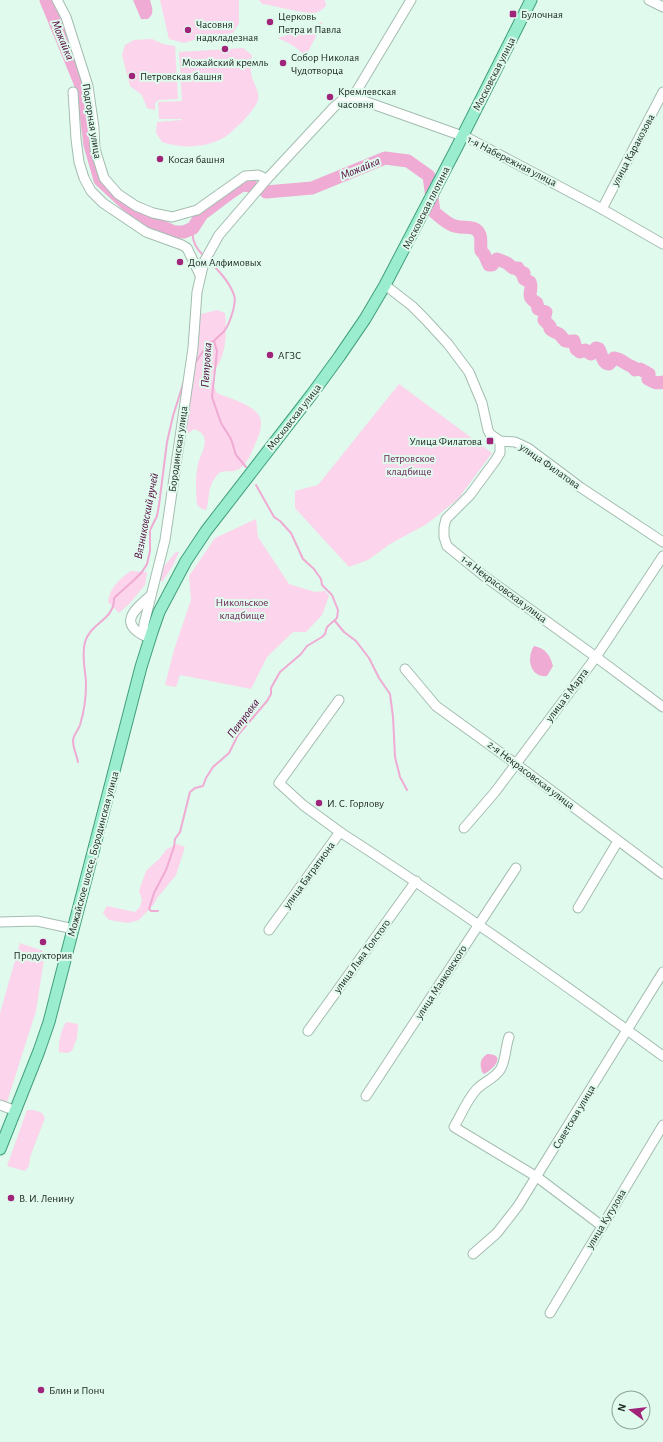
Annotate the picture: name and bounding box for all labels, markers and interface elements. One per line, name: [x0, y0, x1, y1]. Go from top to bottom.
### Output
marker: Булочная: [508, 9, 518, 19]
place label: Булочная: [521, 9, 563, 20]
place label: Церковь Петра и Павла: [278, 11, 341, 35]
marker: Церковь Петра и Павла: [265, 17, 275, 27]
water label: Можайка: [50, 18, 76, 62]
place label: Часовня надкладезная: [196, 19, 258, 43]
marker: Часовня надкладезная: [183, 25, 193, 35]
street label: Московская улица: [471, 35, 517, 113]
marker: Можайский кремль: [220, 44, 230, 54]
place label: Собор Николая Чудотворца: [291, 52, 359, 76]
place label: Можайский кремль: [182, 57, 269, 68]
marker: Собор Николая Чудотворца: [278, 58, 288, 68]
marker: Петровская башня: [127, 71, 137, 81]
place label: Петровская башня: [140, 71, 222, 82]
street label: Подгорная улица: [81, 83, 103, 159]
place label: Кремлевская часовня: [338, 86, 396, 110]
marker: Кремлевская часовня: [325, 92, 335, 102]
street label: улица Каракозова: [609, 112, 657, 189]
street label: 1-я Набережная улица: [466, 134, 558, 188]
marker: Косая башня: [155, 154, 165, 164]
place label: Косая башня: [168, 154, 225, 165]
water label: Можайка: [338, 155, 382, 181]
street label: Московская плотина: [400, 165, 452, 251]
marker: Дом Алфимовых: [175, 257, 185, 267]
place label: Дом Алфимовых: [188, 257, 262, 268]
water label: Петровка: [198, 342, 215, 388]
marker: АГЗС: [265, 350, 275, 360]
place label: АГЗС: [278, 350, 301, 361]
street label: Московская улица: [265, 382, 323, 452]
street label: Бородинская улица: [167, 405, 189, 493]
place label: Улица Филатова: [410, 436, 482, 447]
marker: Улица Филатова: [485, 436, 495, 446]
street label: улица Филатова: [517, 440, 582, 491]
park label: Петровское кладбище: [383, 453, 435, 477]
water label: Вязниковский ручей: [132, 472, 161, 560]
street label: 1-я Некрасовская улица: [459, 553, 549, 625]
park label: Никольское кладбище: [216, 597, 268, 621]
street label: улица 8 Марта: [543, 666, 590, 724]
water label: Петровка: [225, 696, 262, 740]
street label: 2-я Некрасовская улица: [486, 739, 576, 811]
street label: Можайское шоссе, Бородинская улица: [66, 770, 120, 938]
marker: И. С. Горлову: [314, 798, 324, 808]
place label: И. С. Горлову: [327, 798, 384, 809]
street label: улица Багратиона: [281, 840, 337, 911]
street label: улица Льва Толстого: [331, 917, 392, 996]
marker: Продуктория: [38, 937, 48, 947]
street label: улица Маяковского: [413, 943, 469, 1022]
place label: Продуктория: [14, 950, 72, 961]
street label: Советская улица: [551, 1083, 597, 1151]
street label: улица Кутузова: [583, 1187, 628, 1251]
marker: В. И. Ленину: [6, 1193, 16, 1203]
place label: В. И. Ленину: [19, 1193, 75, 1204]
marker: Блин и Понч: [36, 1385, 46, 1395]
place label: Блин и Понч: [49, 1385, 105, 1396]
north arrow: [611, 1390, 651, 1430]
text: N: [616, 1402, 628, 1413]

